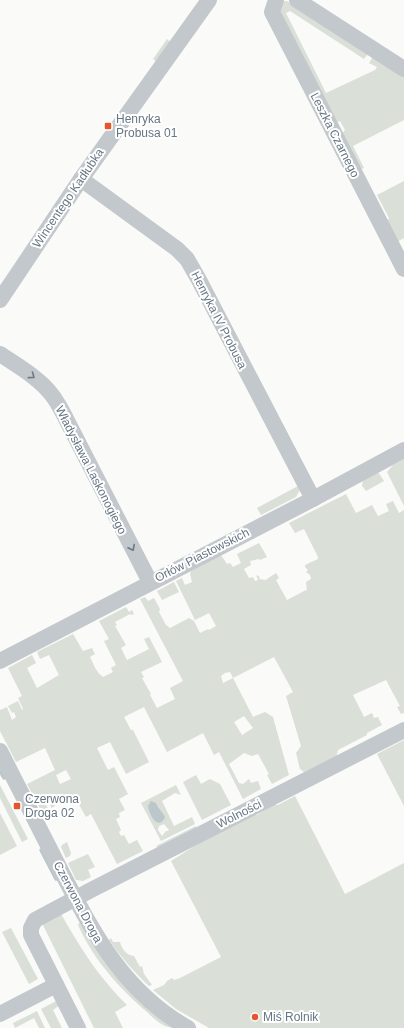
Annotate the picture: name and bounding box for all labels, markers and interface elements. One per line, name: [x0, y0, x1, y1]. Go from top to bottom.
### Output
street label: Leszka Czarnego: [308, 90, 363, 180]
place label: Henryka Probusa 01: [116, 112, 178, 140]
marker: Henryka Probusa 01: [103, 121, 113, 131]
street label: Wincentego Kadłubka: [30, 145, 107, 250]
street label: Henryka IV Probusa: [188, 269, 250, 371]
one-way arrow: [28, 372, 35, 379]
street label: Władysława Laskonogiego: [53, 404, 130, 537]
street label: Orłów Piastowskich: [152, 525, 252, 585]
one-way arrow: [127, 544, 135, 551]
place label: Czerwona Droga 02: [25, 792, 79, 820]
street label: Wolności: [214, 797, 264, 831]
marker: Czerwona Droga 02: [12, 801, 22, 811]
street label: Czerwona Droga: [51, 859, 105, 945]
place label: Miś Rolnik: [263, 1010, 319, 1024]
marker: Miś Rolnik: [250, 1012, 260, 1022]

